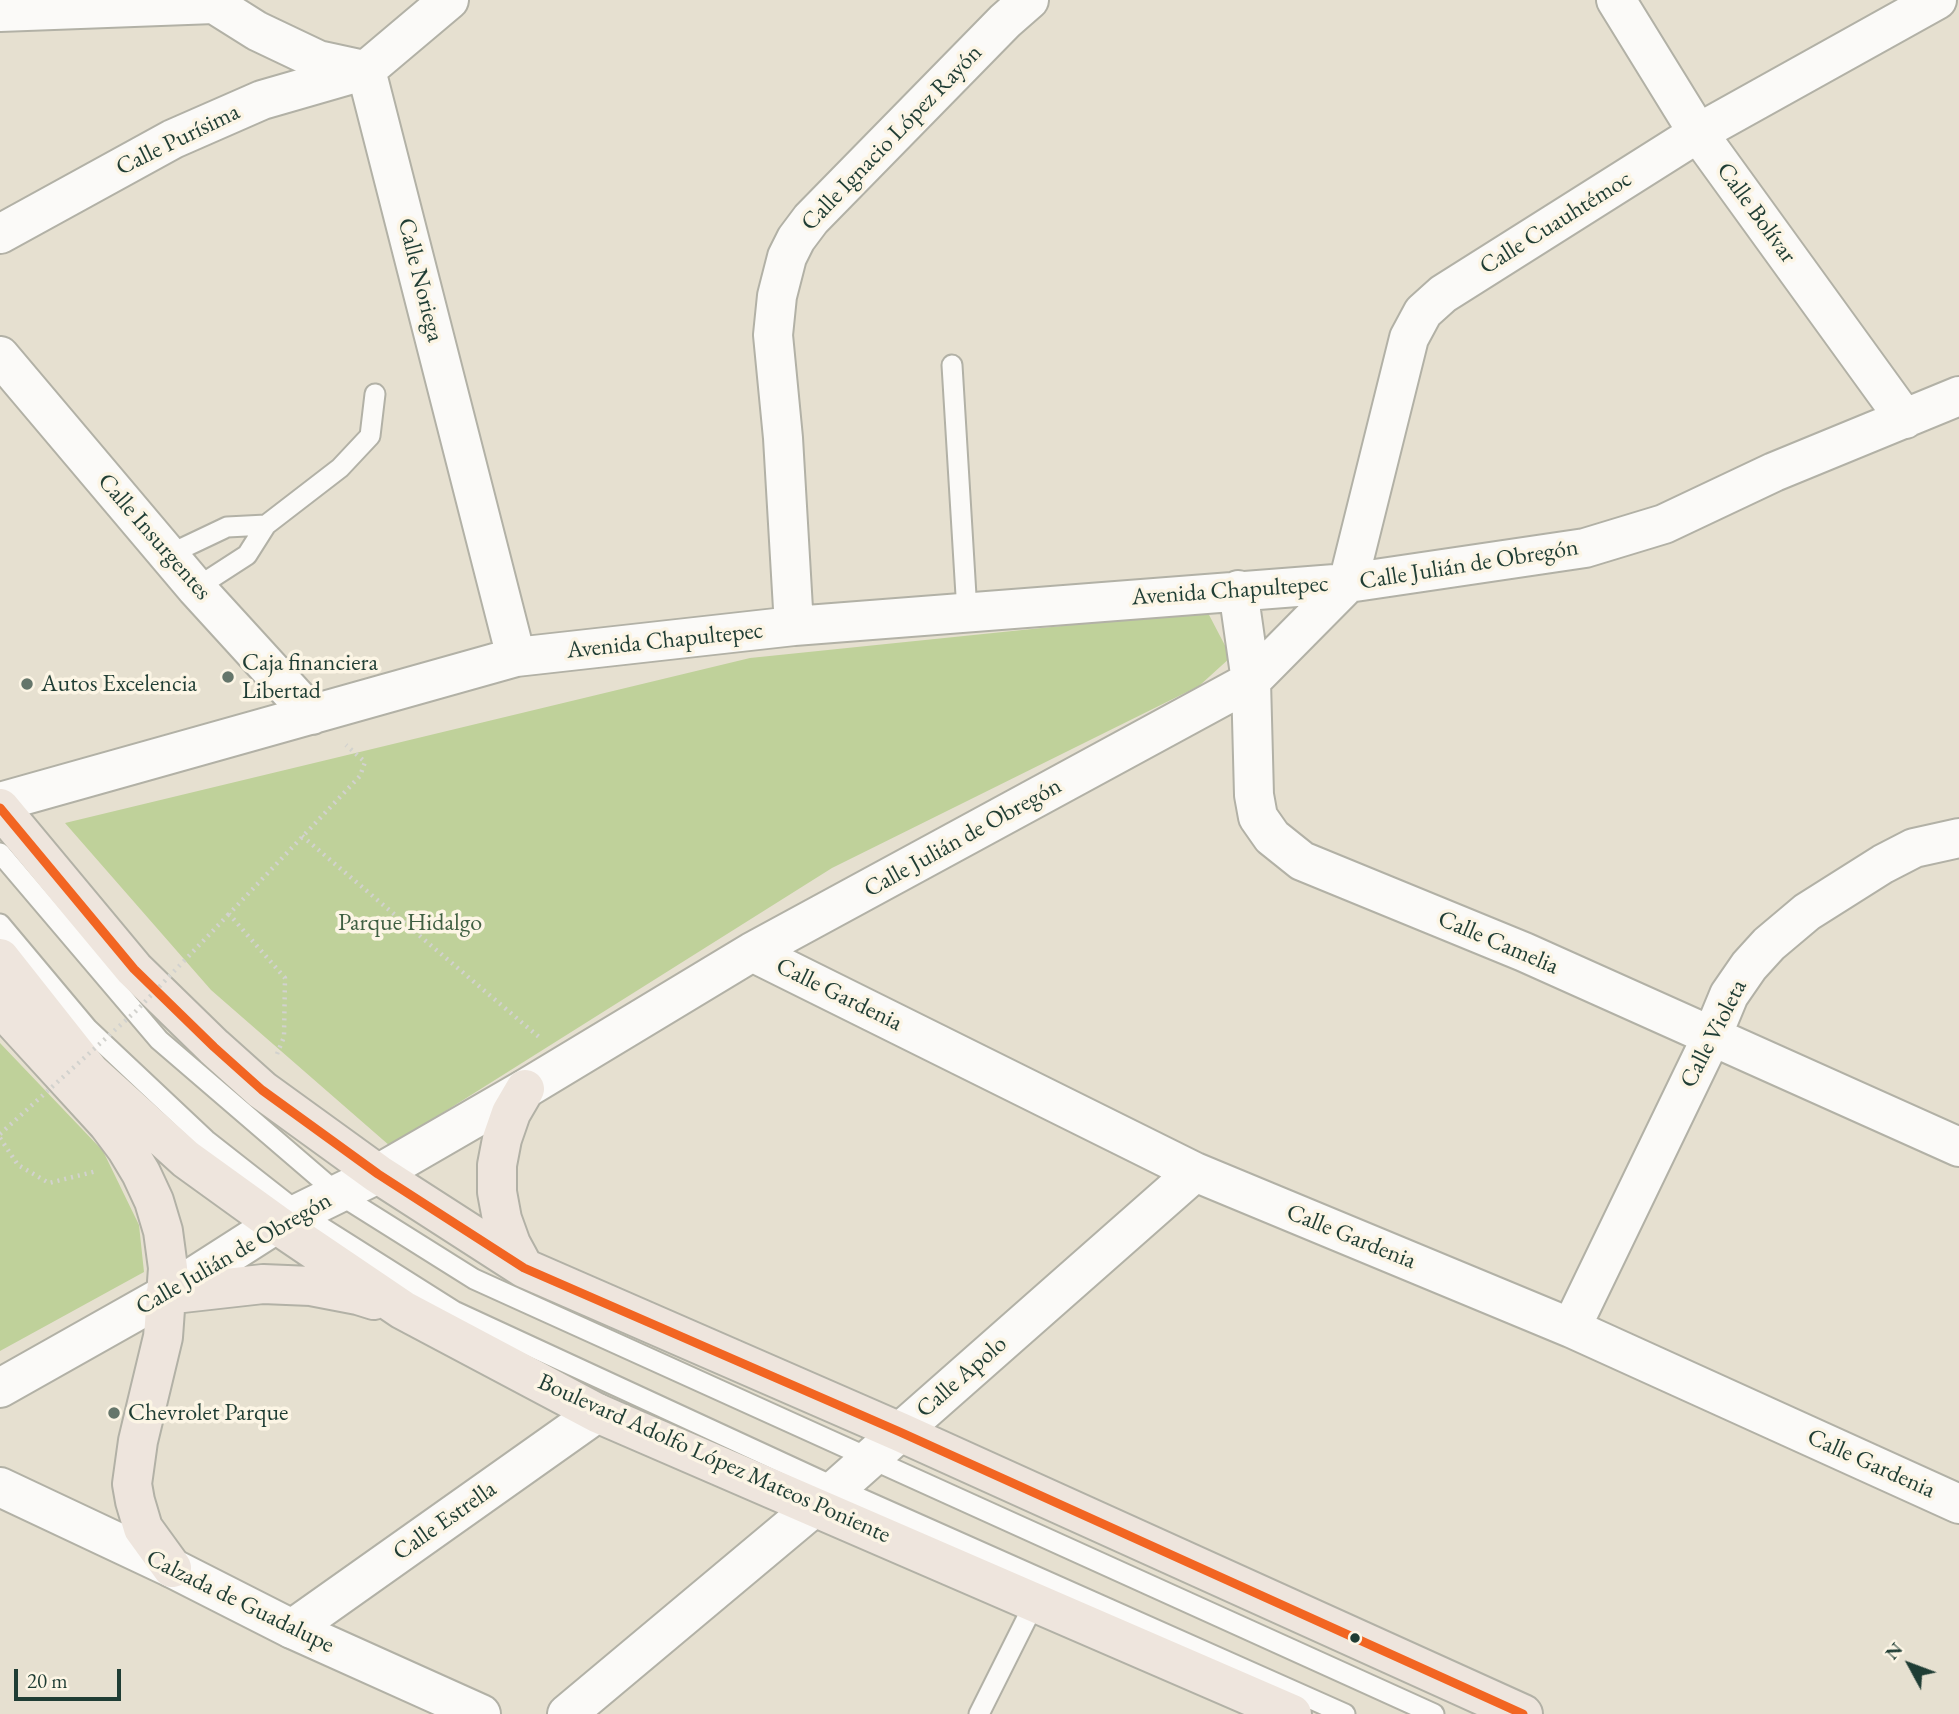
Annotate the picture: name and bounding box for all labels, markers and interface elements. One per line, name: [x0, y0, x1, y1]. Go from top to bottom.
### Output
street label: Calle Ignacio López Rayón: [796, 39, 988, 237]
street label: Calle Purísima: [111, 98, 245, 182]
street label: Calle Bolívar: [1710, 157, 1802, 269]
street label: Calle Cuauhtémoc: [1475, 165, 1637, 281]
street label: Calle Noriega: [391, 215, 449, 345]
street label: Calle Insurgentes: [91, 468, 217, 606]
street label: Calle Julián de Obregón: [1358, 533, 1580, 597]
street label: Avenida Chapultepec: [1131, 570, 1329, 612]
street label: Avenida Chapultepec: [565, 616, 765, 666]
place label: Caja financiera Libertad: [242, 649, 378, 705]
marker: Caja financiera Libertad: [220, 669, 236, 685]
place label: Autos Excelencia: [41, 670, 197, 698]
marker: Autos Excelencia: [19, 676, 35, 692]
street label: Calle Julián de Obregón: [859, 772, 1067, 904]
street label: Calle Camelia: [1433, 905, 1563, 981]
park label: Parque Hidalgo: [338, 909, 482, 937]
street label: Calle Gardenia: [771, 952, 907, 1038]
street label: Calle Violeta: [1674, 975, 1754, 1093]
street label: Calle Julián de Obregón: [131, 1186, 337, 1322]
street label: Calle Gardenia: [1282, 1198, 1420, 1276]
street label: Calle Apolo: [911, 1330, 1013, 1424]
street label: Boulevard Adolfo López Mateos Poniente: [533, 1368, 895, 1550]
place label: Chevrolet Parque: [128, 1399, 288, 1427]
marker: Chevrolet Parque: [106, 1405, 122, 1421]
street label: Calle Gardenia: [1803, 1423, 1939, 1505]
street label: Calle Estrella: [388, 1475, 502, 1567]
street label: Calzada de Guadalupe: [141, 1544, 339, 1660]
north arrow: [1875, 1630, 1945, 1700]
unlabelled marker: [1348, 1631, 1362, 1645]
text: N: [1879, 1637, 1908, 1665]
scale bar: [18, 1654, 124, 1698]
text: 20 m: [27, 1667, 68, 1694]

